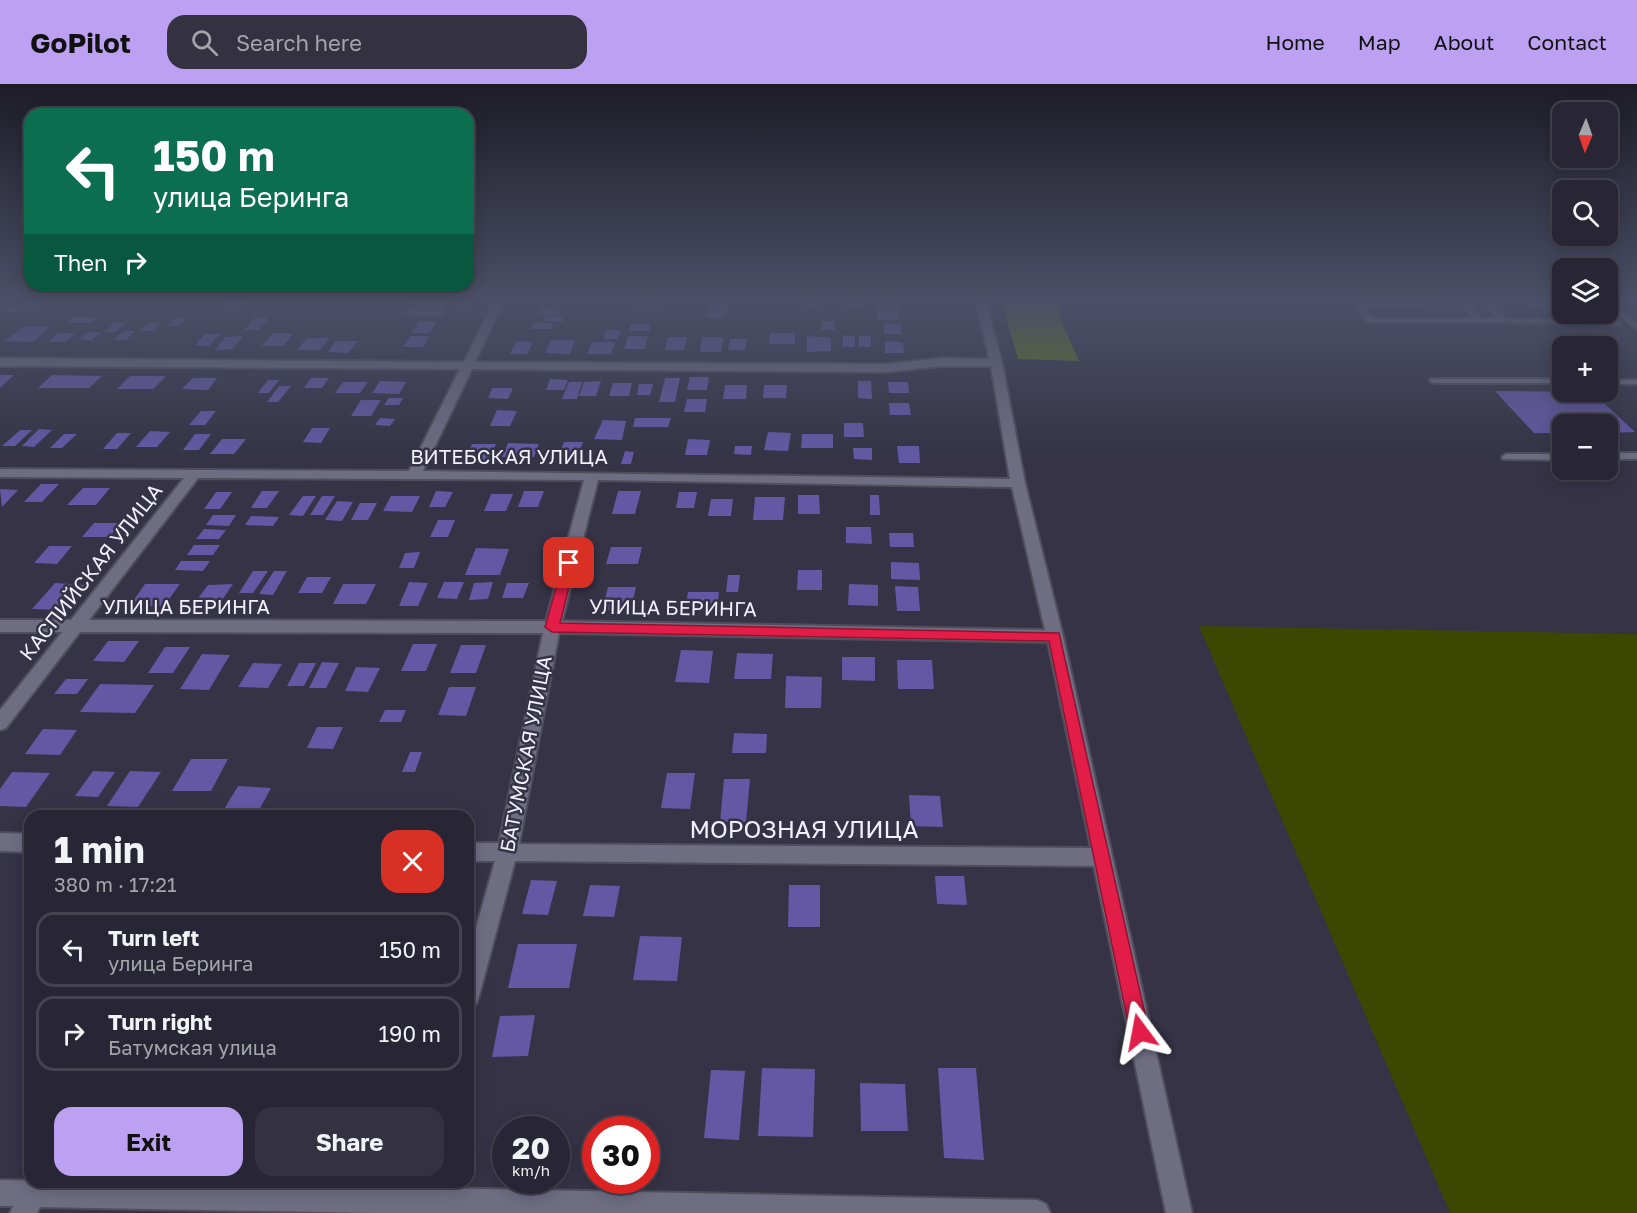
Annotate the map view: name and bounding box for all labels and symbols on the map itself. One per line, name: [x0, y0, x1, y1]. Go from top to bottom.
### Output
north arrow: [1552, 102, 1618, 168]
street label: ВИТЕБСКАЯ УЛИЦА: [410, 444, 608, 468]
street label: КАСПИЙСКАЯ УЛИЦА: [14, 478, 167, 664]
pin: [543, 537, 594, 588]
street label: УЛИЦА БЕРИНГА: [102, 594, 270, 618]
street label: УЛИЦА БЕРИНГА: [589, 594, 757, 620]
street label: БАТУМСКАЯ УЛИЦА: [494, 654, 556, 854]
street label: МОРОЗНАЯ УЛИЦА: [689, 814, 919, 843]
position arrow: [1108, 1000, 1172, 1064]
speed limit sign: 30: [582, 1116, 660, 1194]

